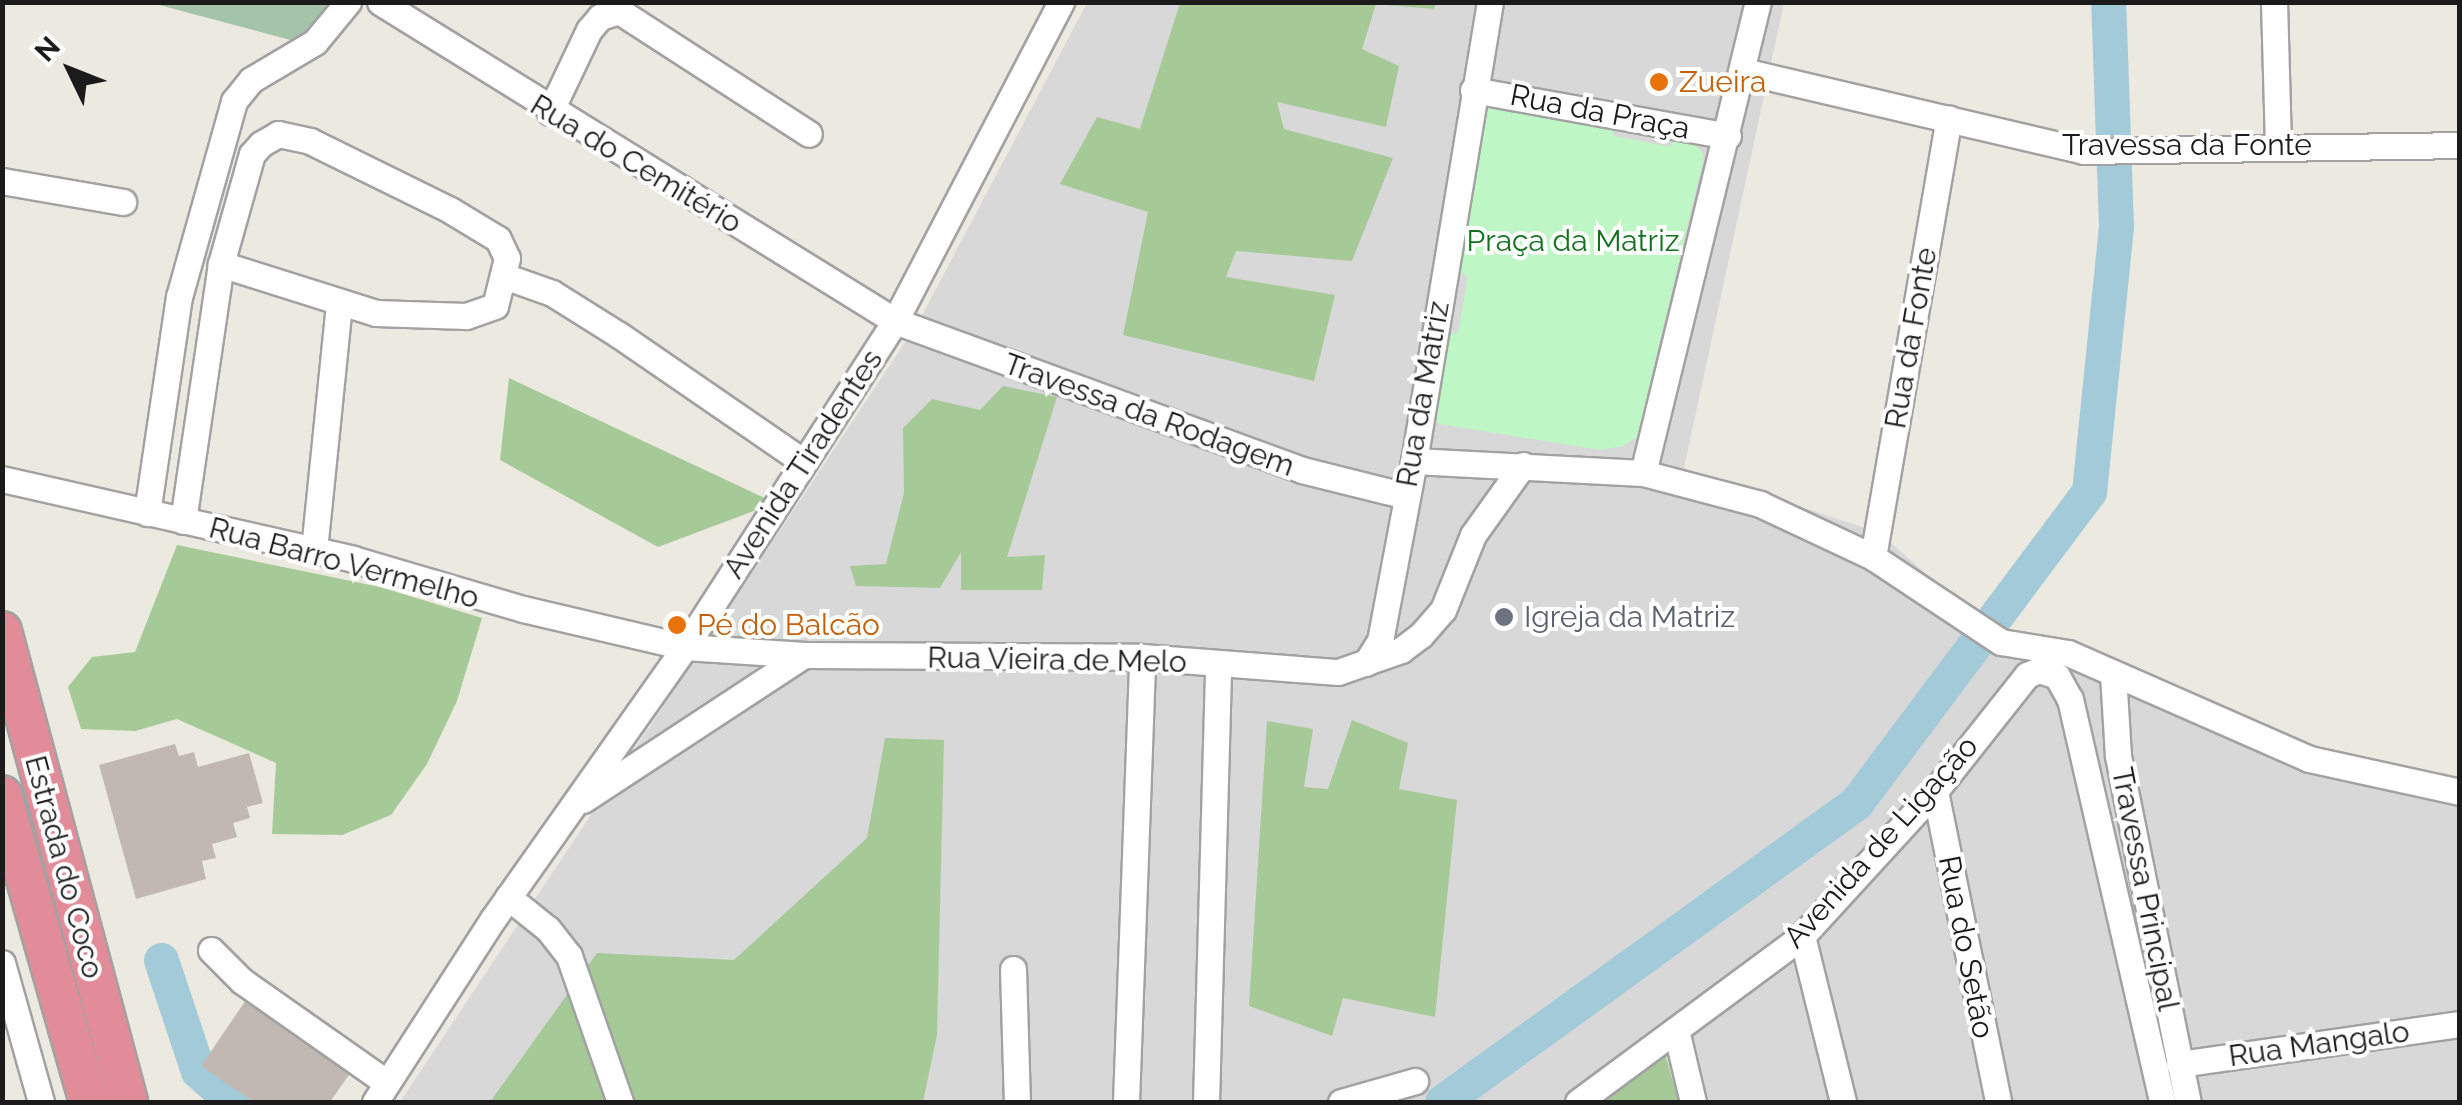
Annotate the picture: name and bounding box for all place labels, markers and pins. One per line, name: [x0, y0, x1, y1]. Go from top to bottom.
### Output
place label: Zueira: [1679, 64, 1766, 100]
marker: Zueira: [1648, 71, 1670, 93]
place label: Igreja da Matriz: [1524, 599, 1735, 635]
marker: Igreja da Matriz: [1493, 606, 1515, 628]
place label: Pé do Balcão: [697, 607, 880, 643]
marker: Pé do Balcão: [666, 614, 688, 636]

